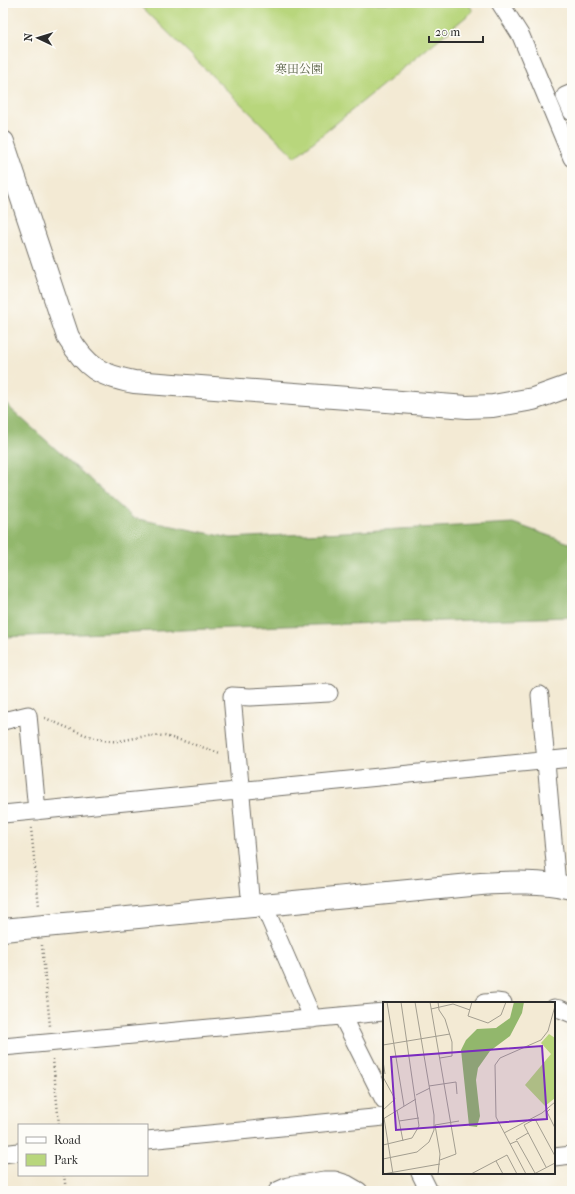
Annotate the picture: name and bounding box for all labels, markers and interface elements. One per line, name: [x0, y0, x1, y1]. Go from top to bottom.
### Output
north arrow: [18, 18, 58, 58]
scale bar: [429, 18, 483, 44]
text: 20 m: [435, 25, 460, 39]
text: N: [22, 32, 35, 42]
park label: 寒田公園: [275, 62, 323, 76]
inset map: [383, 1002, 555, 1174]
legend: [18, 1124, 148, 1176]
text: Road: [54, 1133, 81, 1147]
text: Park: [54, 1153, 79, 1167]

